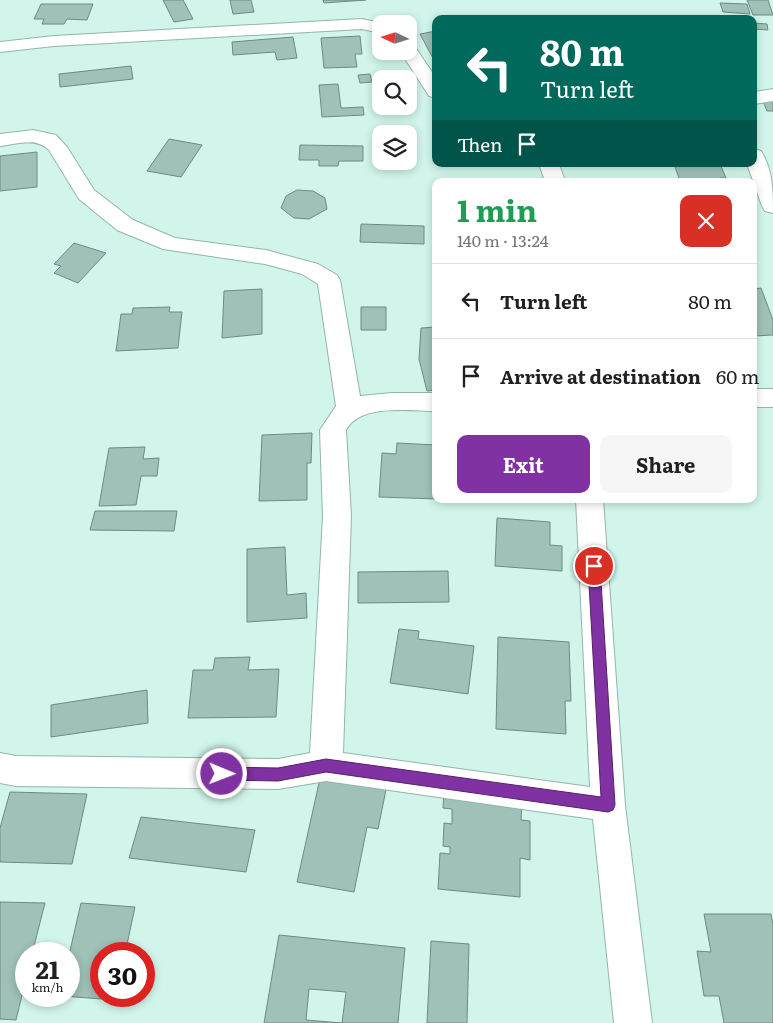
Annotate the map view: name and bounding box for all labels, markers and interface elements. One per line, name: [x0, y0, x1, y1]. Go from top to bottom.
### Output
north arrow: [372, 15, 418, 60]
map controls: [372, 15, 417, 170]
text: 80 m: [540, 25, 624, 77]
icon: left: [457, 35, 522, 100]
button: search: [372, 70, 417, 115]
text: Turn left: [540, 72, 634, 105]
button: layers: [372, 125, 417, 170]
text: Then: [457, 130, 503, 158]
icon: arrive: [513, 130, 541, 158]
text: 1 min: [457, 187, 537, 231]
button: close: [680, 195, 732, 247]
text: 140 m · 13:24: [457, 228, 549, 252]
icon: left: [457, 287, 485, 315]
text: Turn left: [500, 287, 587, 315]
text: 80 m: [688, 287, 732, 315]
icon: arrive: [457, 362, 485, 390]
text: Arrive at destination: [500, 362, 701, 390]
text: 60 m: [716, 362, 759, 390]
button: Exit: [457, 435, 590, 493]
button: Share: [600, 435, 732, 493]
pin: [573, 545, 615, 587]
icon: arrive: [580, 552, 608, 580]
position arrow: [195, 747, 247, 799]
speed limit sign: 30: [90, 942, 155, 1007]
text: 21: [36, 950, 59, 987]
text: km/h: [32, 978, 63, 996]

